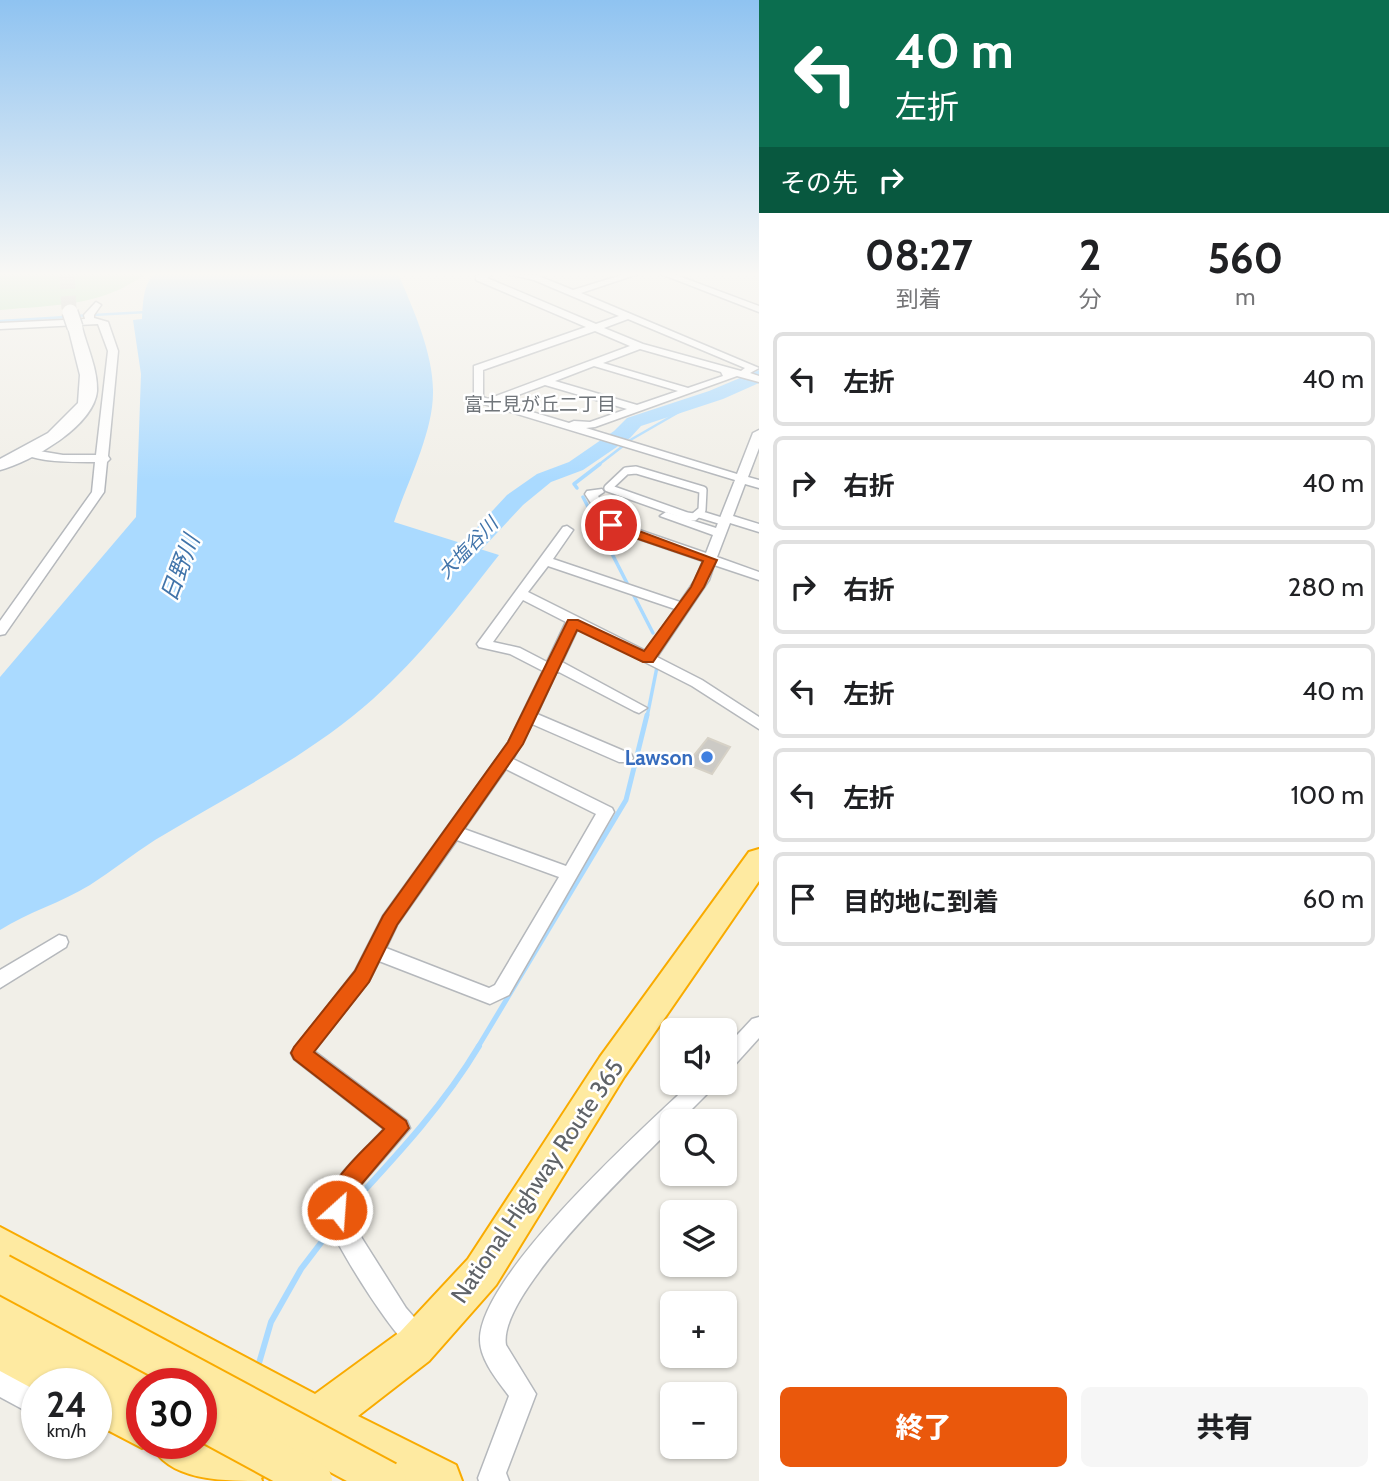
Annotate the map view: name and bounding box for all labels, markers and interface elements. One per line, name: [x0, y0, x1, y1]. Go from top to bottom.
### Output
text: 40 m: [895, 21, 1014, 80]
icon: left: [780, 28, 871, 119]
text: 左折: [895, 87, 959, 126]
icon: right: [872, 161, 910, 199]
text: その先: [780, 167, 858, 199]
text: 08:27: [865, 229, 973, 281]
text: 2: [1079, 229, 1101, 281]
text: 560: [1207, 232, 1283, 284]
text: m: [1235, 283, 1255, 311]
text: 到着: [896, 285, 942, 313]
text: 分: [1079, 285, 1102, 313]
icon: left: [784, 360, 822, 398]
text: 40 m: [1302, 363, 1364, 395]
text: 左折: [843, 366, 895, 398]
district label: 富士見が丘二丁目: [464, 393, 616, 416]
icon: right: [784, 464, 822, 502]
text: 40 m: [1302, 467, 1364, 499]
text: 右折: [843, 470, 895, 502]
pin: [581, 495, 641, 555]
icon: arrive: [592, 506, 630, 544]
water label: 大塩谷川: [433, 511, 504, 583]
water label: 日野川: [155, 528, 207, 605]
icon: right: [784, 568, 822, 606]
text: 280 m: [1288, 571, 1364, 603]
text: 右折: [843, 574, 895, 606]
icon: left: [784, 672, 822, 710]
text: 40 m: [1302, 675, 1364, 707]
text: 左折: [843, 678, 895, 710]
place label: Lawson: [625, 745, 693, 770]
marker: Lawson: [699, 749, 715, 765]
icon: left: [784, 776, 822, 814]
text: 100 m: [1291, 779, 1364, 811]
text: 左折: [843, 782, 895, 814]
icon: arrive: [784, 880, 822, 918]
text: 60 m: [1302, 883, 1364, 915]
text: 目的地に到着: [843, 886, 999, 918]
map controls: [660, 1018, 737, 1459]
button: sound: [660, 1018, 737, 1095]
street label: National Highway Route 365: [444, 1054, 630, 1308]
button: search: [660, 1109, 737, 1186]
position arrow: [300, 1173, 374, 1247]
button: layers: [660, 1200, 737, 1277]
button: +: [660, 1291, 737, 1368]
speed limit sign: 30: [126, 1368, 217, 1459]
button: −: [660, 1382, 737, 1459]
text: 24: [46, 1383, 87, 1426]
button: 終了: [780, 1387, 1067, 1467]
button: 共有: [1081, 1387, 1368, 1467]
text: km/h: [47, 1420, 86, 1442]

